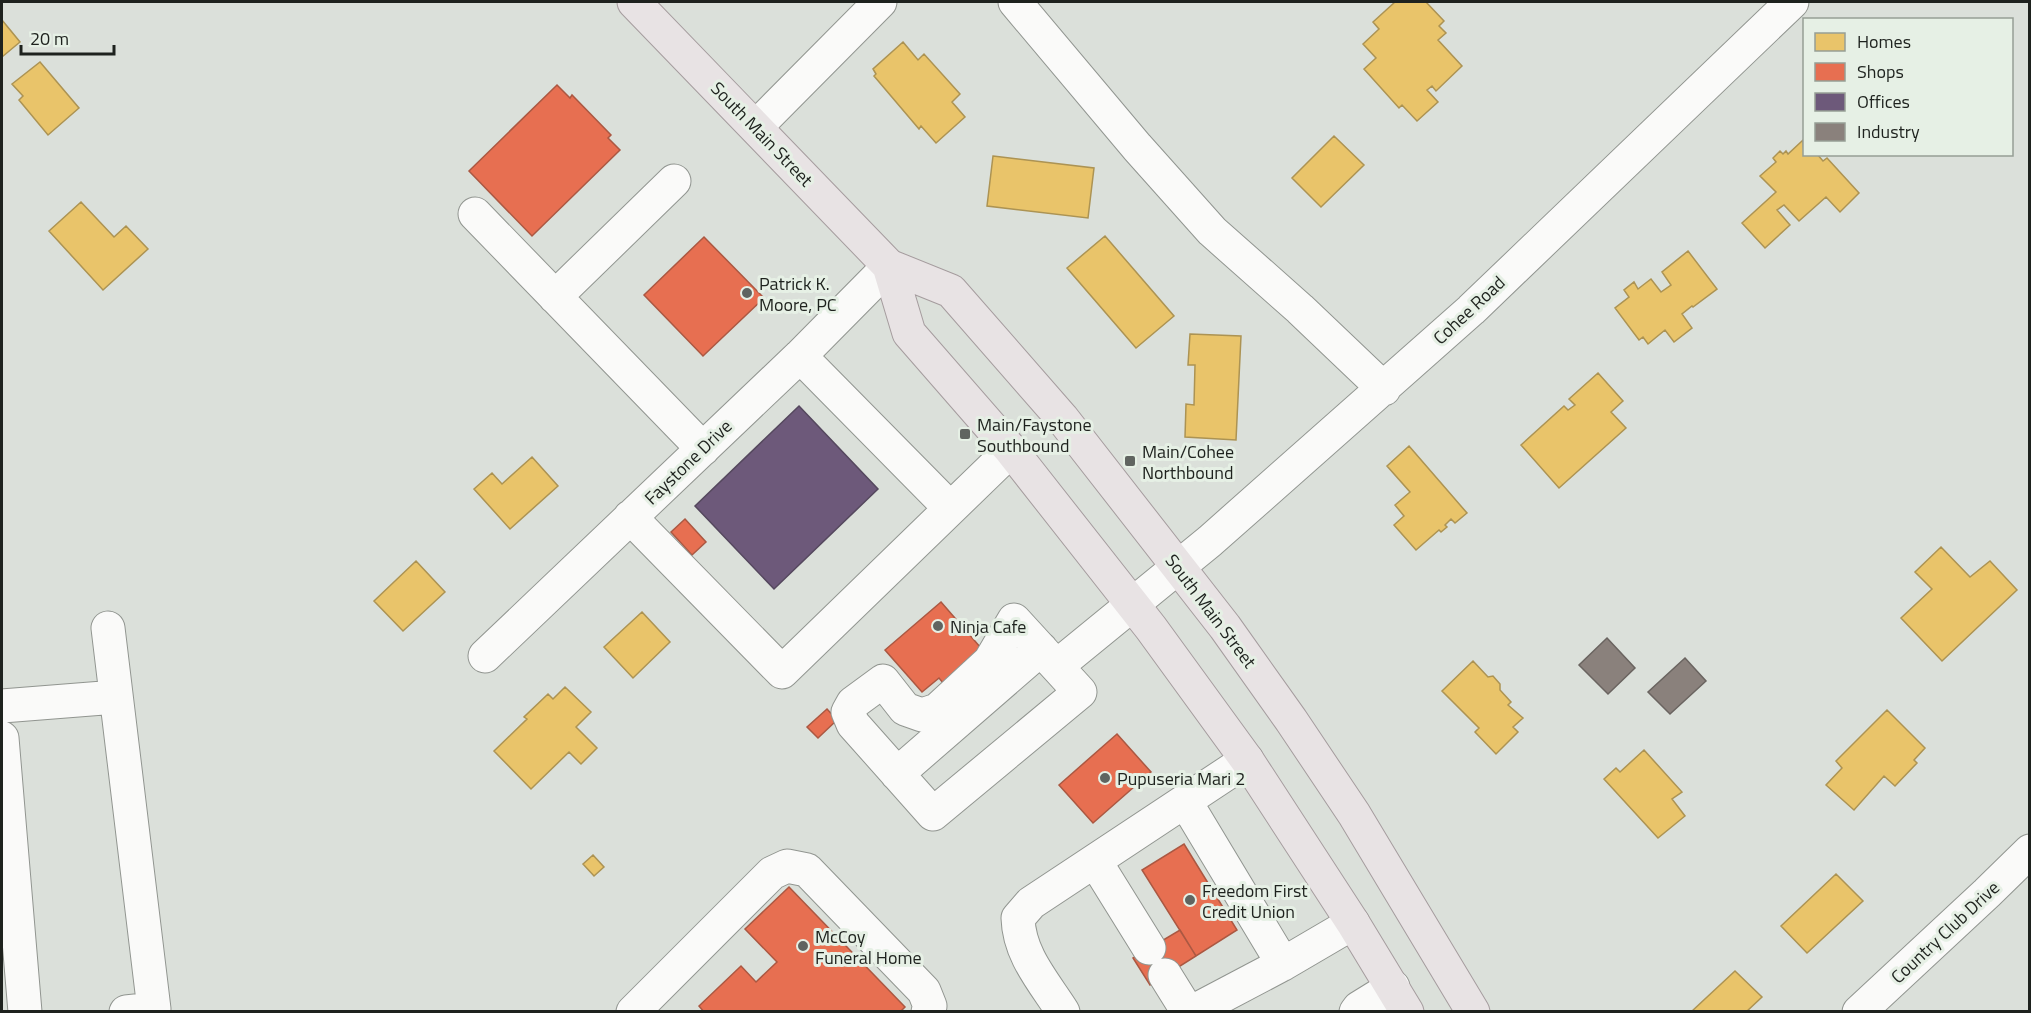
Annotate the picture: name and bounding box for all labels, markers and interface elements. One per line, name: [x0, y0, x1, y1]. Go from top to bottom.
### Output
scale bar: [21, 18, 114, 56]
legend: [1803, 18, 2013, 156]
text: 20 m: [30, 25, 69, 52]
text: Homes: [1857, 28, 1911, 55]
text: Shops: [1857, 58, 1904, 85]
street label: South Main Street: [705, 75, 820, 193]
text: Offices: [1857, 88, 1910, 115]
text: Industry: [1857, 118, 1920, 145]
street label: Cohee Road: [1427, 269, 1511, 351]
place label: Patrick K. Moore, PC: [759, 270, 837, 318]
marker: Patrick K. Moore, PC: [740, 286, 754, 300]
place label: Main/Faystone Southbound: [977, 411, 1091, 459]
street label: Faystone Drive: [638, 413, 738, 511]
marker: Main/Faystone Southbound: [958, 427, 972, 441]
place label: Main/Cohee Northbound: [1142, 438, 1234, 486]
marker: Main/Cohee Northbound: [1123, 454, 1137, 468]
street label: South Main Street: [1159, 548, 1263, 674]
place label: Ninja Cafe: [950, 613, 1026, 640]
marker: Ninja Cafe: [931, 619, 945, 633]
place label: Pupuseria Mari 2: [1117, 765, 1245, 792]
marker: Pupuseria Mari 2: [1098, 771, 1112, 785]
street label: Country Club Drive: [1885, 874, 2005, 990]
place label: Freedom First Credit Union: [1202, 877, 1308, 925]
marker: Freedom First Credit Union: [1183, 893, 1197, 907]
place label: McCoy Funeral Home: [815, 923, 922, 971]
marker: McCoy Funeral Home: [796, 939, 810, 953]

